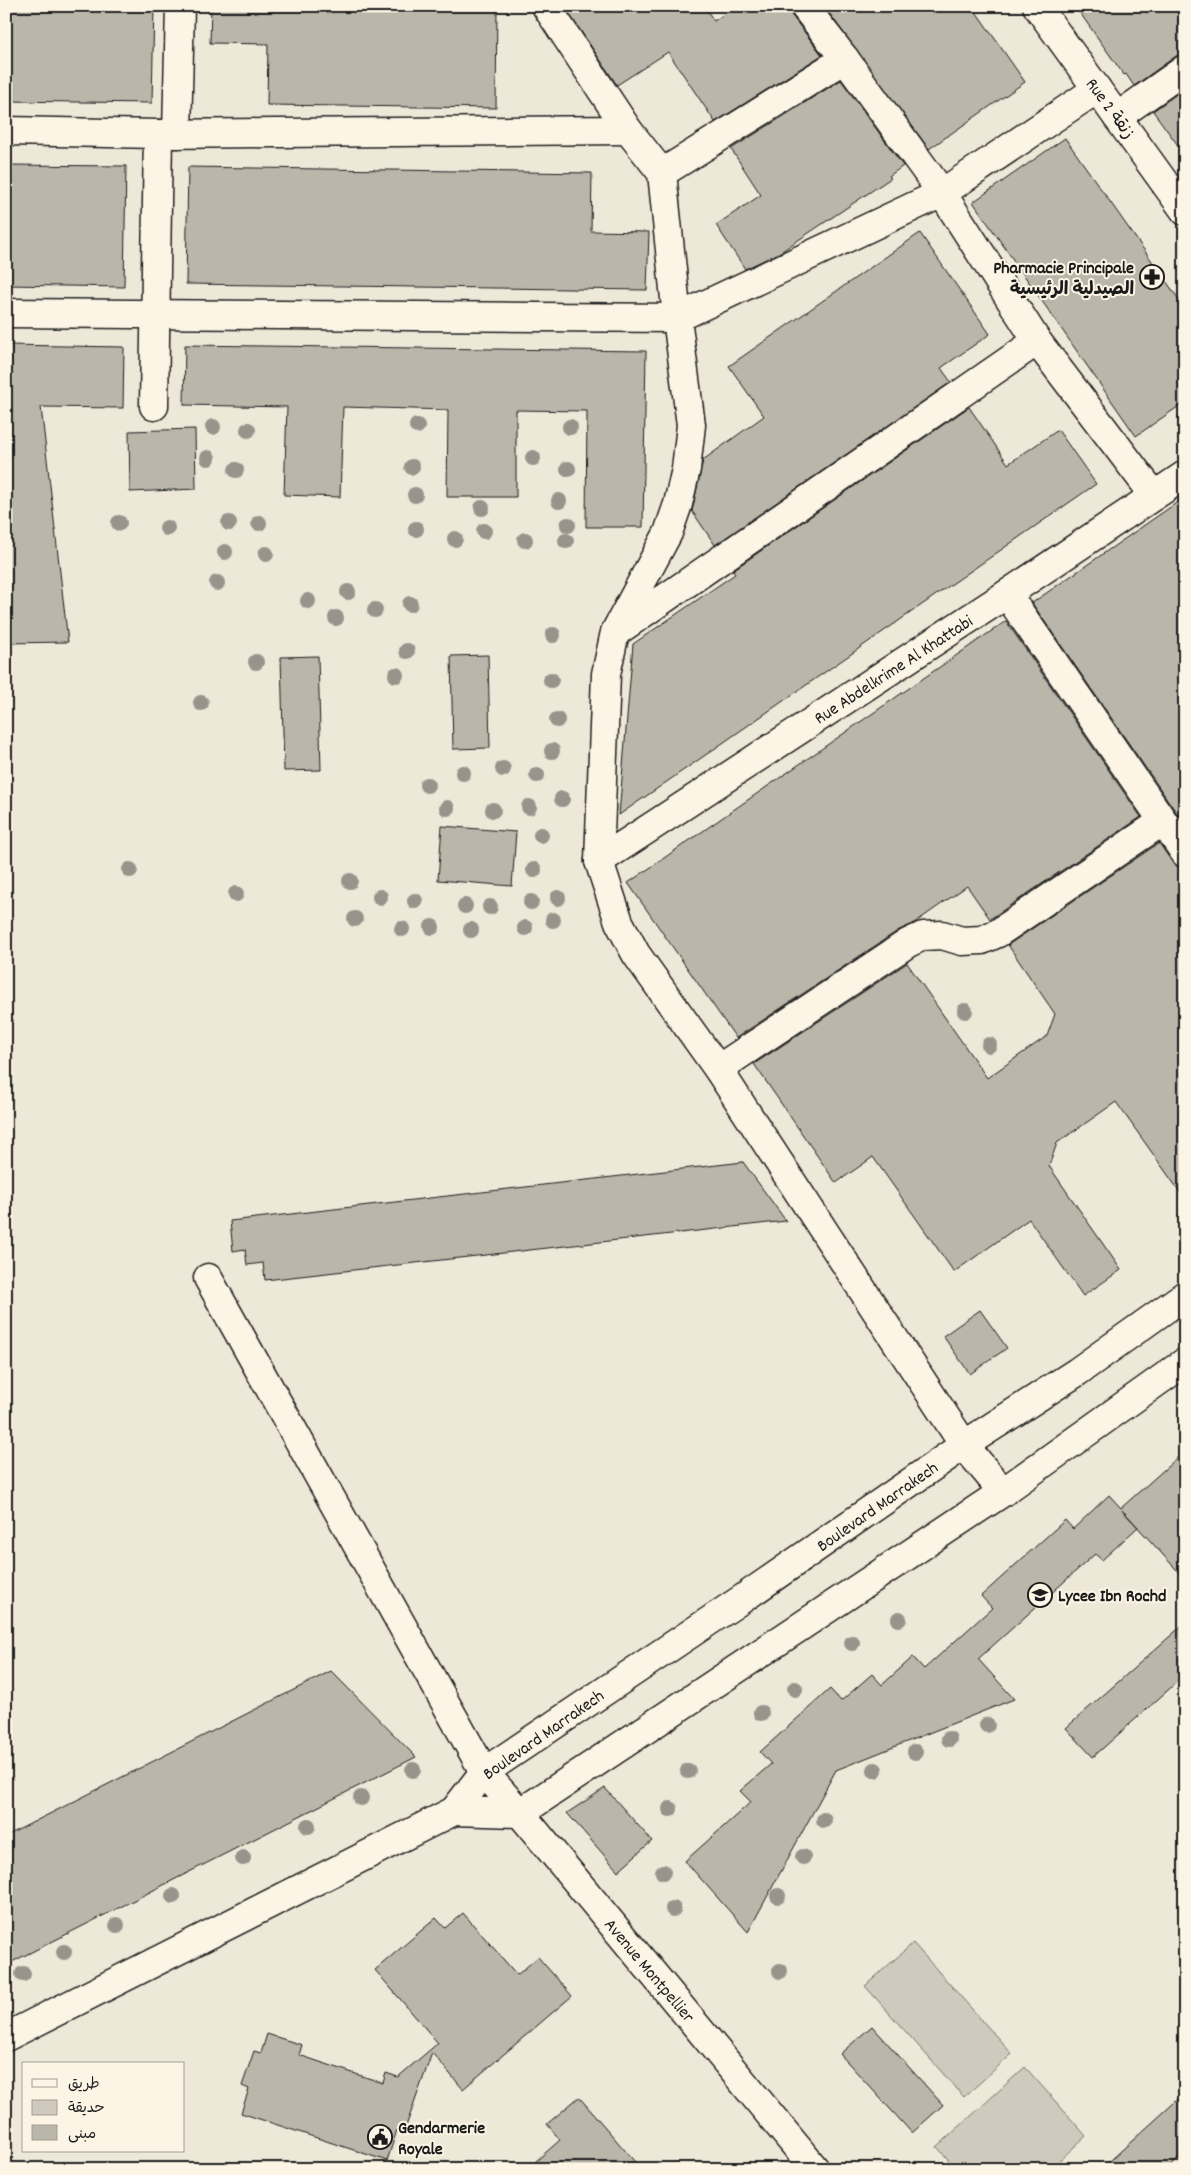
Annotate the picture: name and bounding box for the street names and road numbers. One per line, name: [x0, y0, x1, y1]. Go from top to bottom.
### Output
street label: Rue 2 زنقة: [1078, 74, 1140, 145]
street label: Rue Abdelkrime Al Khattabi: [810, 610, 979, 732]
street label: Boulevard Marrakech: [813, 1457, 944, 1559]
street label: Boulevard Marrakech: [479, 1685, 610, 1787]
street label: Avenue Montpellier: [597, 1914, 700, 2030]

